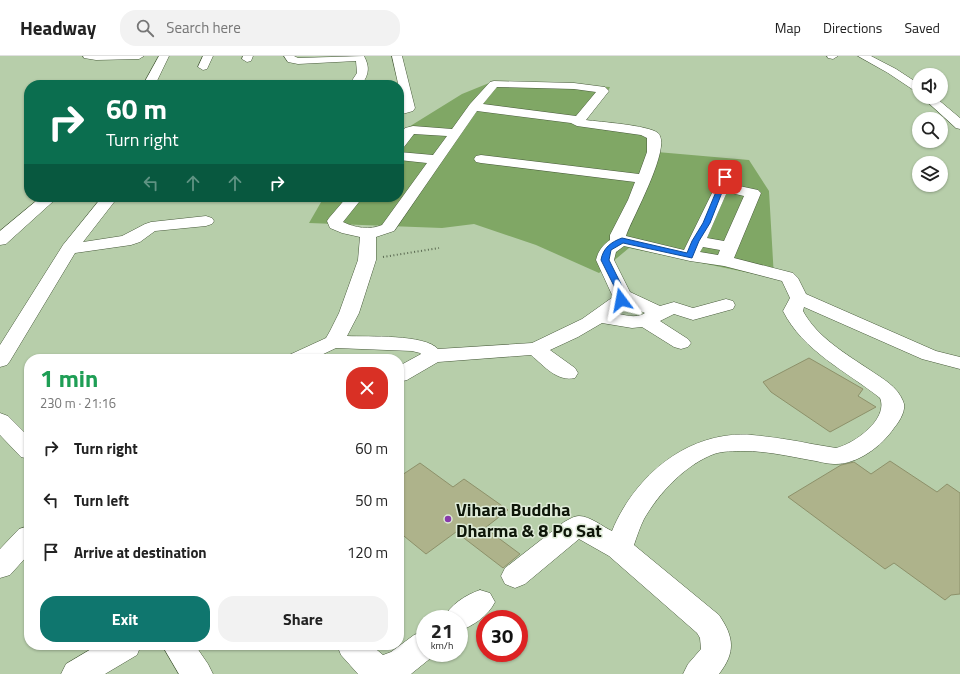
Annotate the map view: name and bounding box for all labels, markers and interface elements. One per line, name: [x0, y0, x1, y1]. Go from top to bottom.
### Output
search box: [120, 10, 400, 46]
text: Headway: [20, 13, 96, 42]
text: Search here: [166, 16, 241, 39]
icon: search: [134, 17, 156, 39]
text: Map: [775, 17, 801, 38]
text: Directions: [823, 17, 882, 38]
text: Saved: [904, 17, 940, 38]
map controls: [912, 68, 948, 192]
button: sound: [912, 68, 948, 104]
text: 60 m: [106, 87, 167, 130]
icon: right: [40, 96, 92, 148]
button: search: [912, 112, 948, 148]
text: Turn right: [106, 126, 179, 153]
button: layers: [912, 156, 948, 192]
pin: [708, 160, 742, 194]
icon: arrive: [714, 166, 736, 188]
icon: left: [140, 172, 162, 194]
icon: ahead: [182, 172, 204, 194]
icon: ahead: [224, 172, 246, 194]
icon: right: [266, 172, 288, 194]
position arrow: [600, 279, 642, 321]
text: 1 min: [40, 360, 98, 396]
button: close: [346, 367, 388, 409]
text: 230 m · 21:16: [40, 393, 116, 413]
icon: right: [40, 437, 62, 459]
text: Turn right: [74, 437, 138, 460]
text: 60 m: [355, 437, 388, 460]
icon: left: [40, 489, 62, 511]
text: Turn left: [74, 489, 129, 512]
text: 50 m: [355, 489, 388, 512]
place label: Vihara Buddha Dharma & 8 Po Sat: [456, 496, 602, 544]
marker: Vihara Buddha Dharma & 8 Po Sat: [443, 514, 453, 524]
icon: arrive: [40, 541, 62, 563]
text: Arrive at destination: [74, 541, 207, 564]
text: 120 m: [347, 541, 388, 564]
button: Exit: [40, 596, 210, 642]
button: Share: [218, 596, 388, 642]
speed limit sign: 30: [476, 610, 528, 662]
text: 21: [431, 615, 453, 646]
text: km/h: [431, 638, 453, 653]

